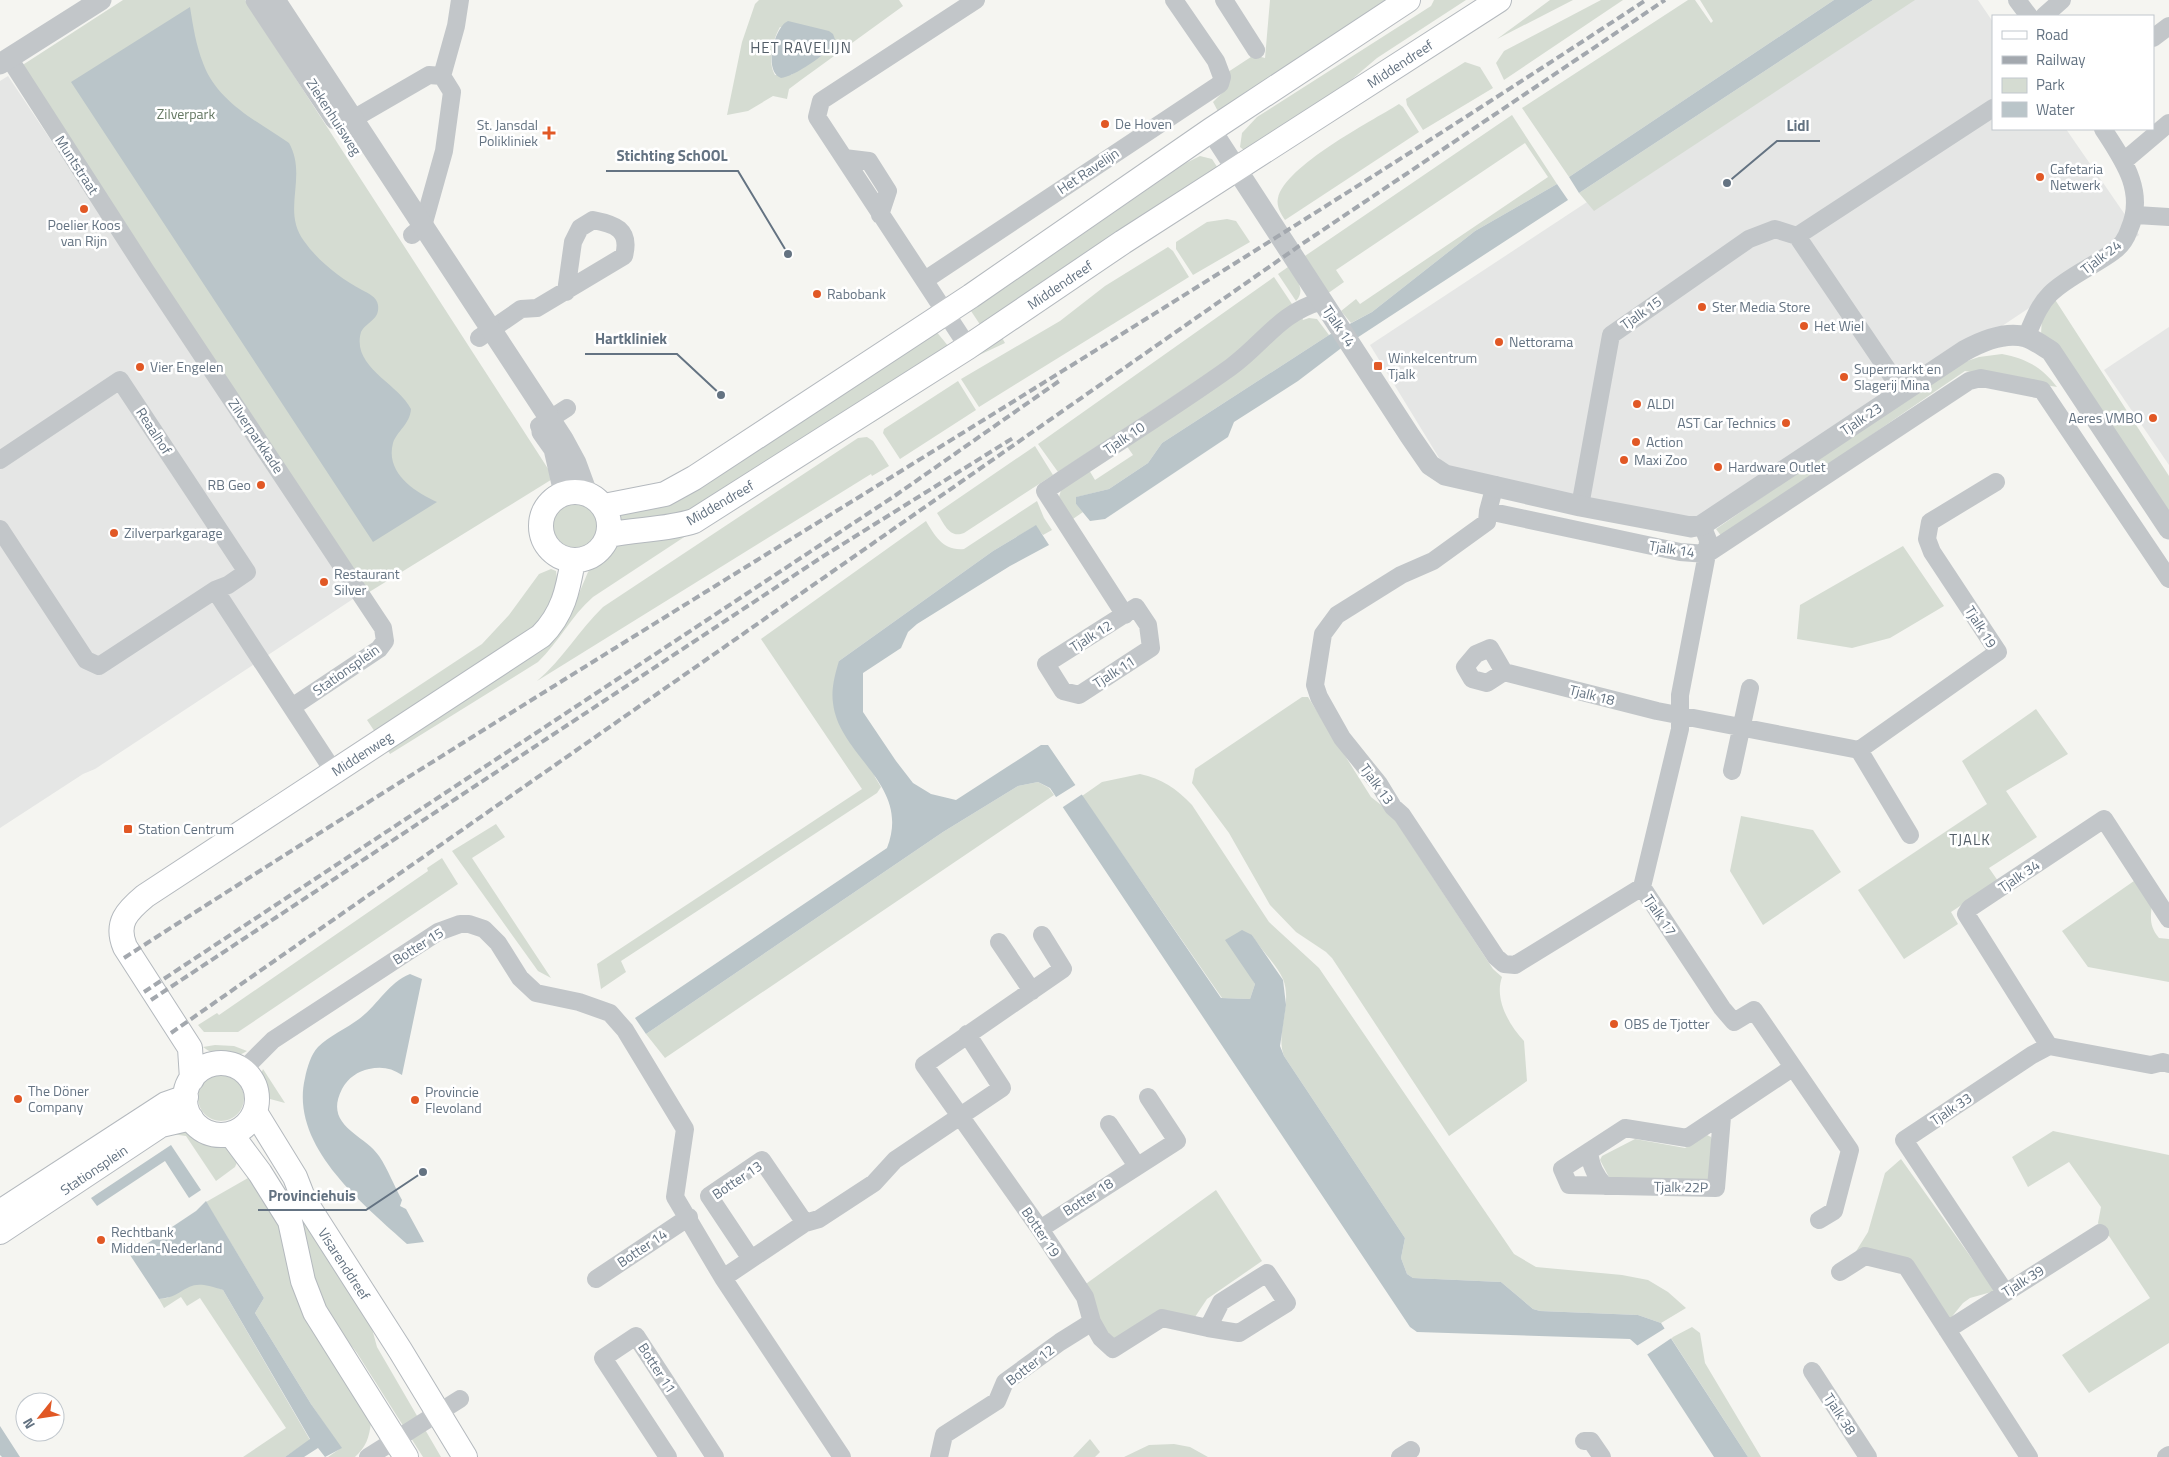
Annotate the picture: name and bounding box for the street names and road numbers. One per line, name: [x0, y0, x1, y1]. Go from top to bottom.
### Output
street label: Middendreef: [1363, 34, 1437, 93]
street label: Ziekenhuisweg: [302, 74, 367, 159]
street label: Muntstraat: [50, 131, 104, 199]
street label: Het Ravelijn: [1053, 142, 1123, 199]
street label: Tjalk 24: [2076, 234, 2126, 279]
street label: Middendreef: [1023, 255, 1097, 314]
street label: Tjalk 15: [1616, 291, 1666, 334]
street label: Tjalk 14: [1318, 301, 1361, 351]
street label: Zilverparkkade: [224, 394, 289, 477]
street label: Tjalk 23: [1836, 397, 1886, 440]
street label: Reaalhof: [131, 403, 178, 459]
street label: Tjalk 10: [1099, 416, 1149, 459]
street label: Middendreef: [682, 475, 758, 530]
street label: Tjalk 14: [1648, 535, 1697, 563]
street label: Tjalk 19: [1960, 602, 2003, 652]
street label: Tjalk 12: [1066, 614, 1116, 657]
street label: Stationsplein: [308, 639, 383, 700]
street label: Tjalk 11: [1089, 650, 1139, 693]
street label: Tjalk 18: [1567, 679, 1617, 710]
street label: Middenweg: [327, 726, 396, 781]
street label: Tjalk 13: [1355, 759, 1399, 809]
street label: Tjalk 34: [1994, 854, 2044, 897]
street label: Tjalk 17: [1639, 890, 1682, 940]
street label: Botter 15: [388, 922, 447, 969]
street label: Tjalk 33: [1926, 1087, 1976, 1130]
street label: Stationsplein: [56, 1139, 132, 1200]
street label: Botter 13: [707, 1155, 766, 1204]
street label: Botter 18: [1058, 1172, 1117, 1221]
street label: Tjalk 22P: [1654, 1176, 1708, 1197]
street label: Botter 19: [1017, 1202, 1066, 1261]
street label: Visarenddreef: [313, 1223, 376, 1304]
street label: Botter 14: [612, 1223, 671, 1272]
street label: Tjalk 39: [1998, 1259, 2048, 1302]
street label: Botter 11: [633, 1338, 682, 1397]
street label: Botter 12: [1001, 1339, 1058, 1390]
street label: Tjalk 38: [1819, 1389, 1862, 1439]

